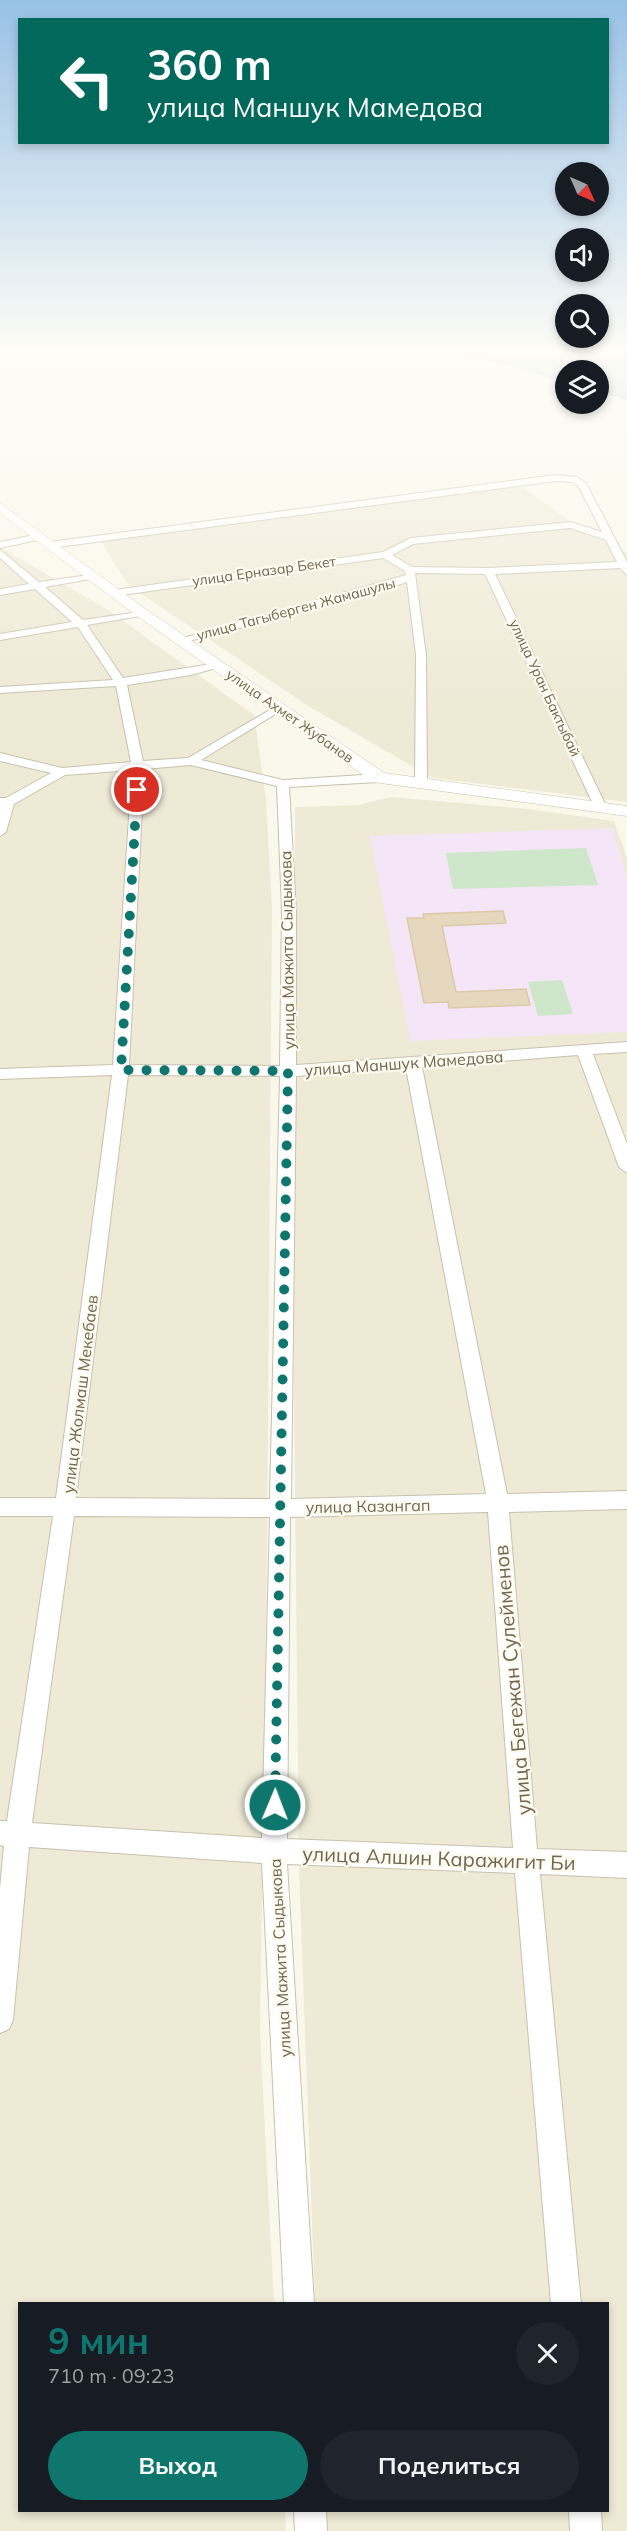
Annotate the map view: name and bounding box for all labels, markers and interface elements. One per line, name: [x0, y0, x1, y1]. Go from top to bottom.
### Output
text: 360 m: [147, 38, 272, 91]
icon: left: [48, 42, 126, 120]
text: улица Маншук Мамедова: [147, 90, 483, 124]
north arrow: [555, 162, 609, 216]
map controls: [555, 162, 609, 414]
button: sound: [555, 228, 609, 282]
button: search: [555, 294, 609, 348]
button: layers: [555, 360, 609, 414]
street label: улица Ерназар Бекет: [191, 552, 338, 590]
street label: улица Тагыберген Жамашулы: [195, 574, 397, 644]
street label: улица Уран Бактыбай: [505, 616, 585, 760]
street label: улица Ахмет Жубанов: [223, 665, 357, 767]
pin: [111, 764, 162, 815]
icon: arrive: [120, 773, 153, 806]
street label: улица Мажита Сыдыкова: [275, 850, 299, 1050]
street label: улица Маншук Мамедова: [304, 1046, 504, 1080]
street label: улица Жолмаш Мекебаев: [58, 1294, 102, 1494]
street label: улица Казангап: [305, 1495, 431, 1517]
street label: улица Бегежан Сулейменов: [488, 1544, 536, 1816]
position arrow: [243, 1773, 307, 1837]
street label: улица Алшин Каражигит Би: [302, 1841, 576, 1875]
street label: улица Мажита Сыдыкова: [265, 1858, 295, 2058]
text: 9 мин: [48, 2318, 149, 2363]
button: close: [516, 2322, 579, 2385]
text: 710 m · 09:23: [48, 2363, 174, 2388]
button: Выход: [48, 2431, 308, 2500]
button: Поделиться: [320, 2431, 579, 2500]

